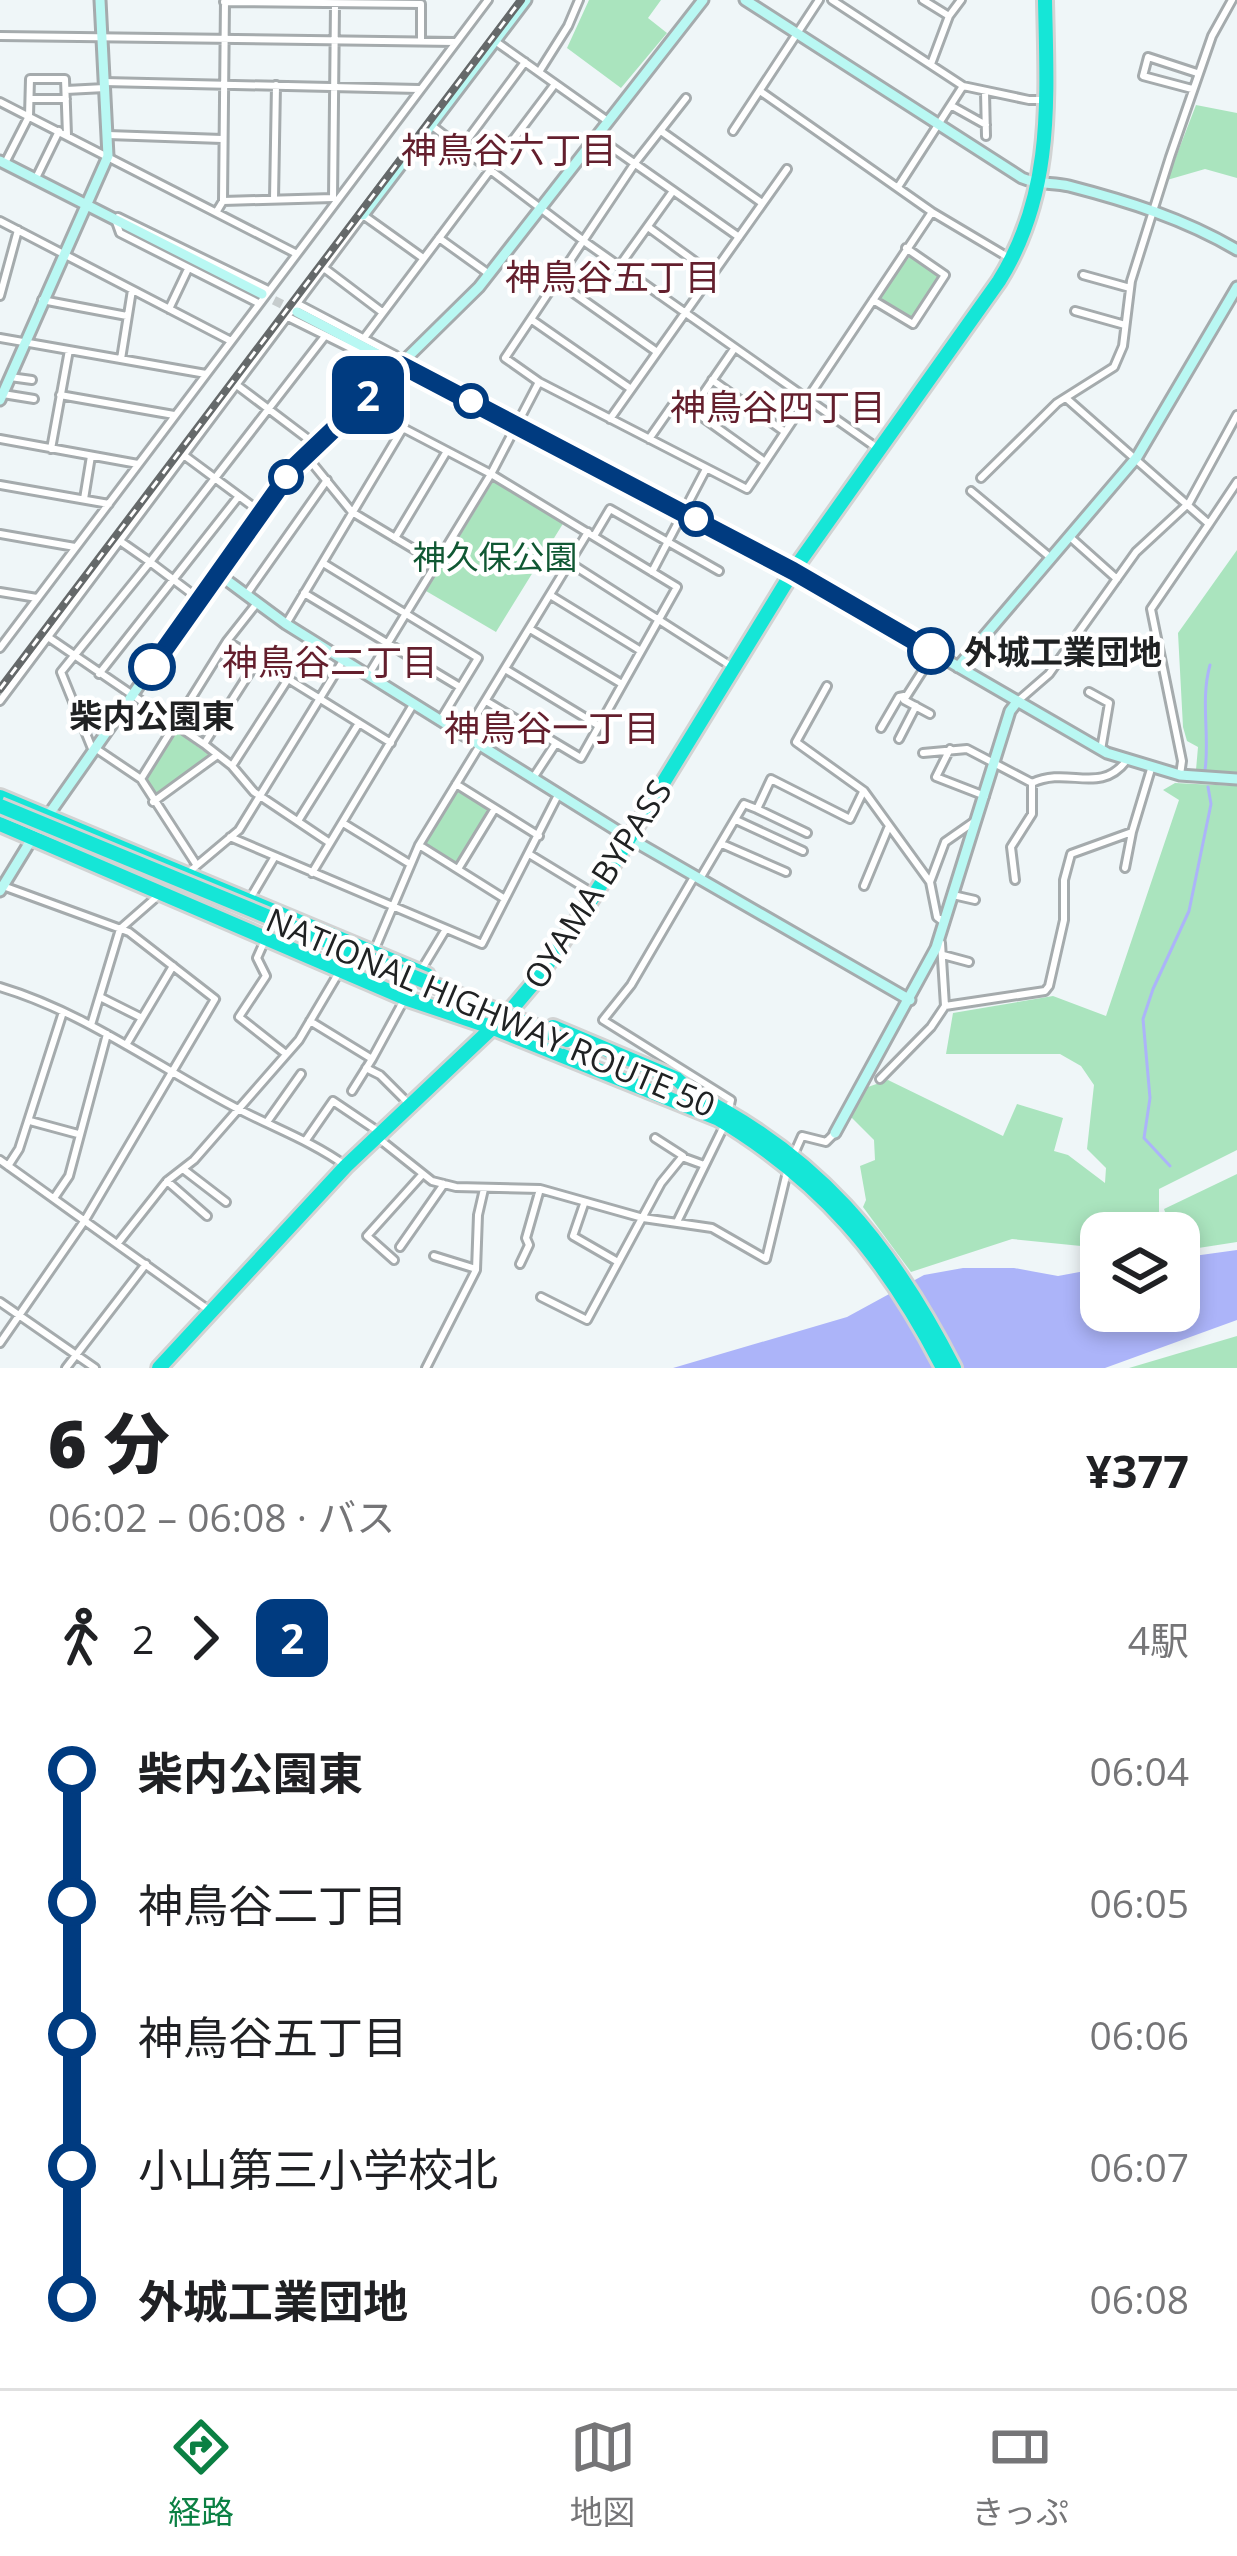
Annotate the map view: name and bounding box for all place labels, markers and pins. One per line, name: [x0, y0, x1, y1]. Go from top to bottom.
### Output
unlabelled marker: [455, 385, 487, 417]
unlabelled marker: [270, 461, 302, 493]
unlabelled marker: [680, 503, 712, 535]
marker: 外城工業団地: [909, 629, 953, 673]
place label: 外城工業団地: [964, 629, 1162, 674]
marker: 柴内公園東: [130, 645, 174, 689]
place label: 柴内公園東: [70, 693, 235, 738]

